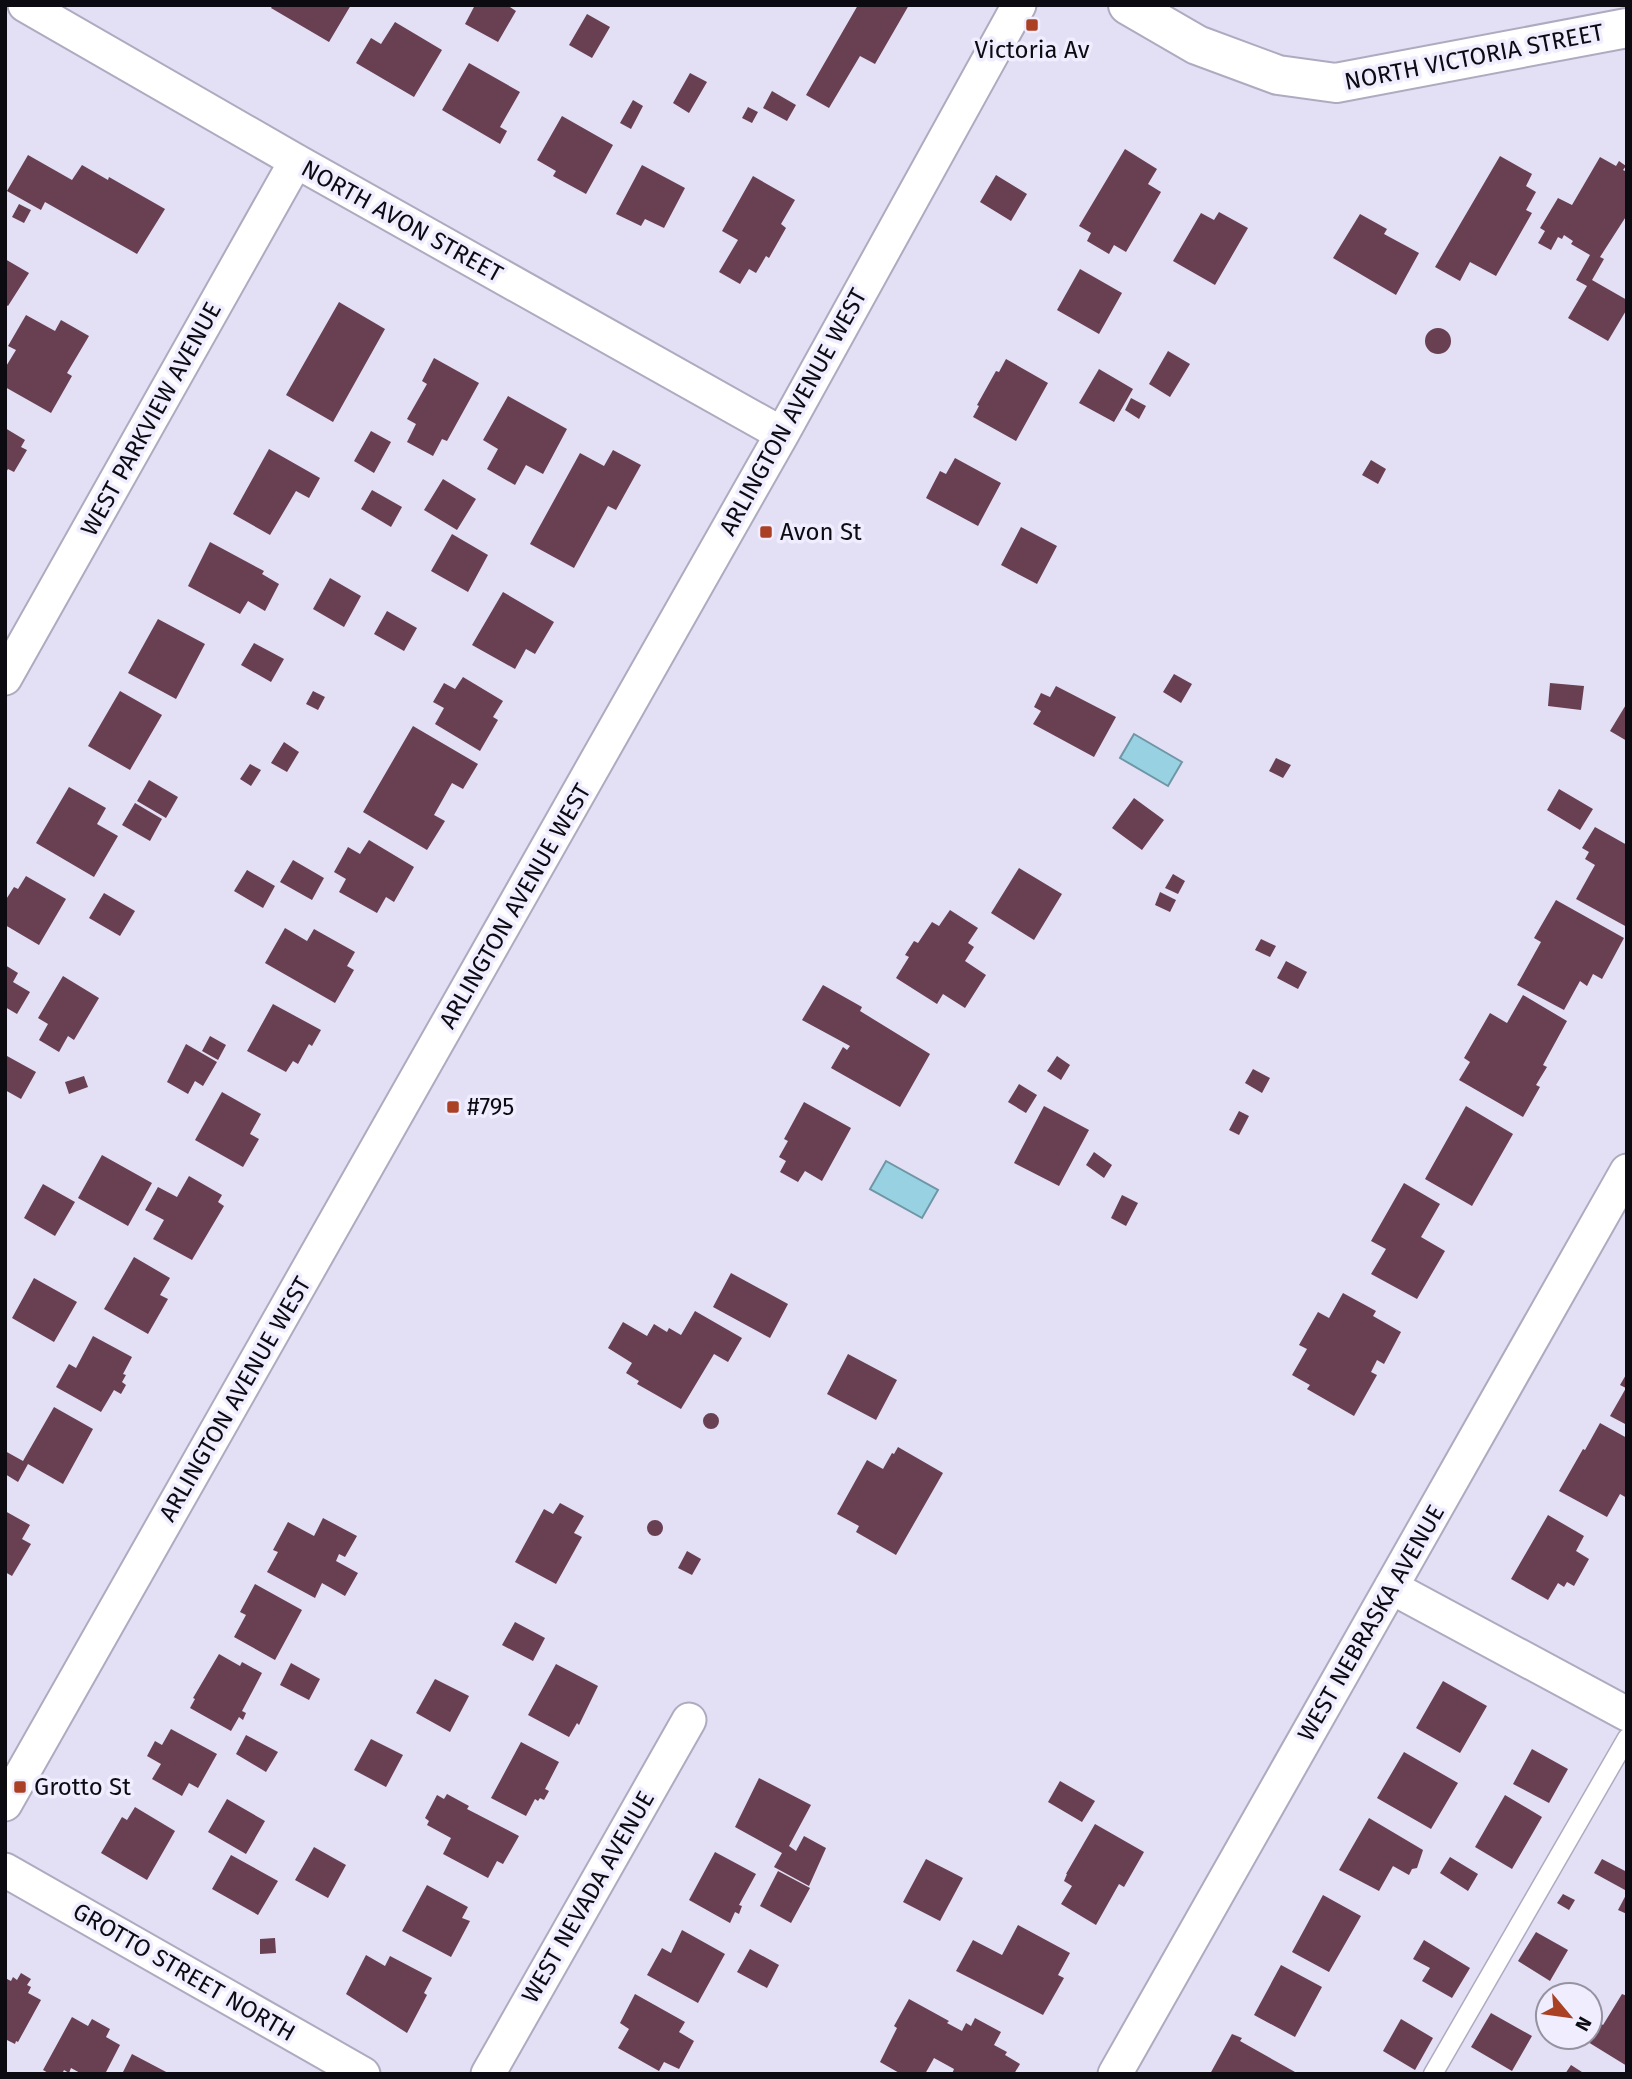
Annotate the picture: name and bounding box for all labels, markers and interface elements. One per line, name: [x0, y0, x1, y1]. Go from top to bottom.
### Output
marker: Victoria Av: [1024, 17, 1040, 33]
street label: NORTH VICTORIA STREET: [1342, 18, 1606, 96]
place label: Victoria Av: [975, 36, 1090, 64]
street label: NORTH AVON STREET: [297, 154, 508, 288]
street label: ARLINGTON AVENUE WEST: [713, 283, 873, 540]
street label: WEST PARKVIEW AVENUE: [75, 297, 227, 541]
place label: Avon St: [780, 518, 862, 546]
marker: Avon St: [758, 524, 774, 540]
street label: ARLINGTON AVENUE WEST: [433, 778, 597, 1033]
place label: #795: [467, 1093, 514, 1121]
marker: #795: [445, 1099, 461, 1115]
street label: ARLINGTON AVENUE WEST: [153, 1271, 317, 1526]
street label: WEST NEBRASKA AVENUE: [1292, 1500, 1450, 1746]
place label: Grotto St: [34, 1773, 131, 1801]
marker: Grotto St: [12, 1779, 28, 1795]
street label: WEST NEVADA AVENUE: [516, 1786, 660, 2008]
street label: GROTTO STREET NORTH: [68, 1897, 300, 2047]
north arrow: [1534, 1981, 1604, 2051]
text: N: [1570, 2013, 1597, 2035]

